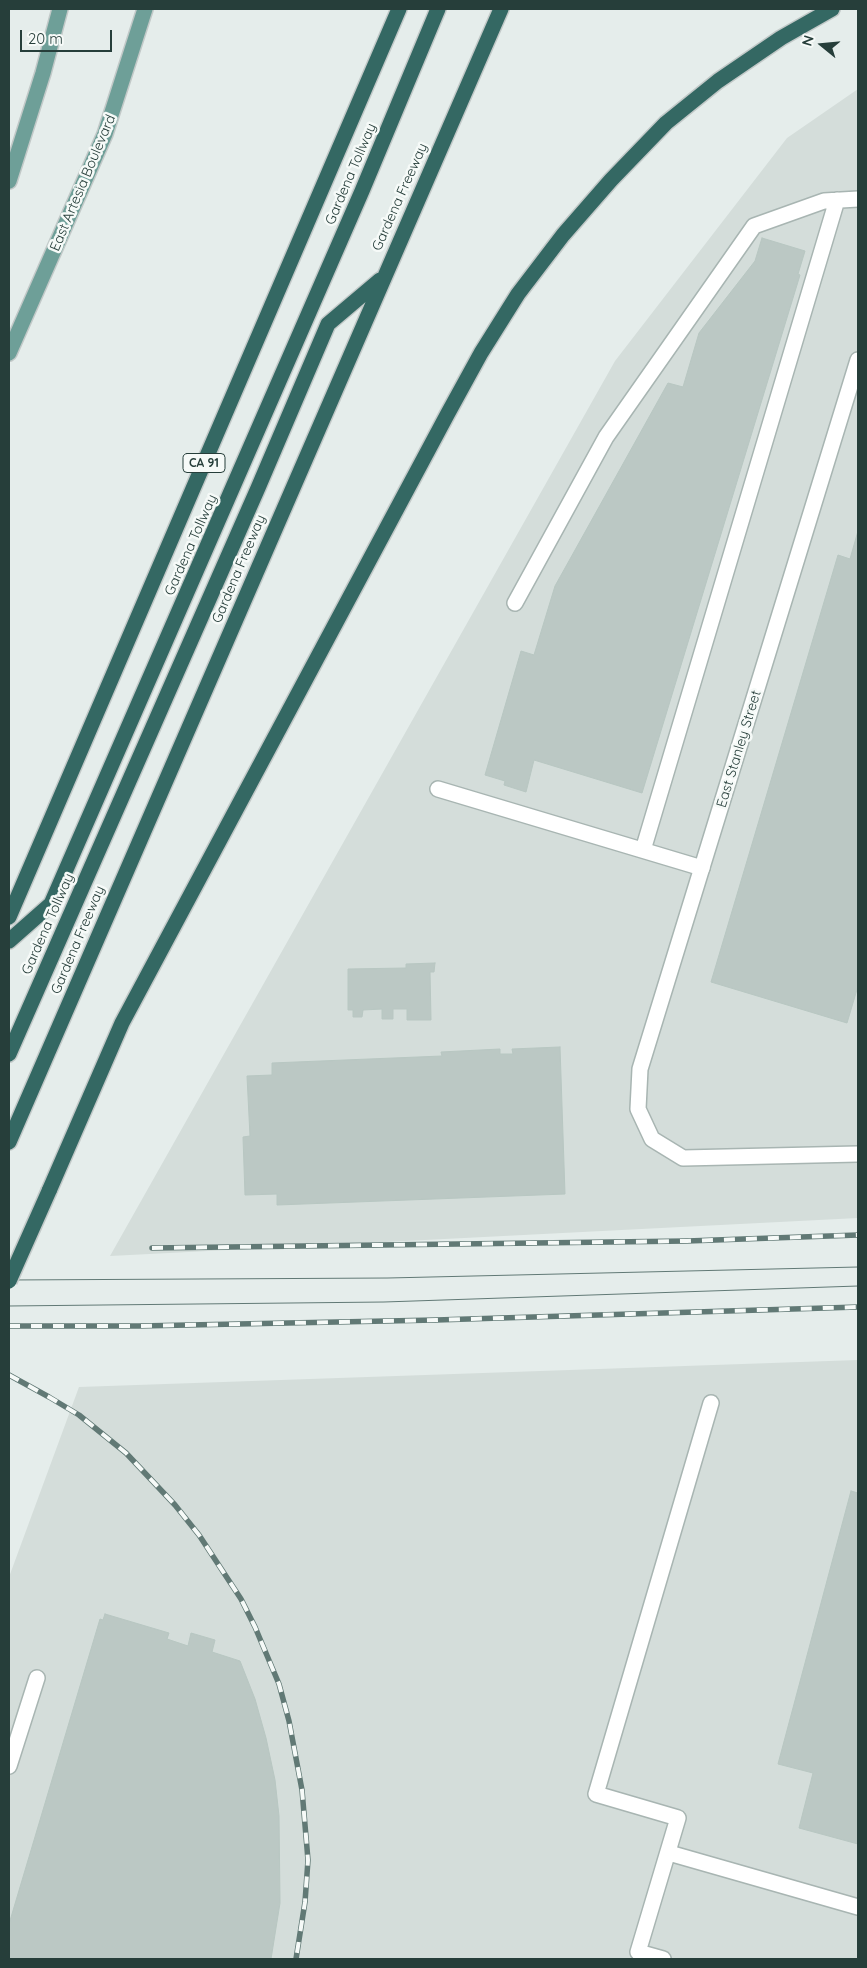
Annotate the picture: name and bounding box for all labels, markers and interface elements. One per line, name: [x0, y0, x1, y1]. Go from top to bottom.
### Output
scale bar: [22, 20, 115, 52]
north arrow: [797, 20, 847, 70]
text: 20 m: [28, 29, 63, 48]
text: N: [798, 33, 818, 48]
street label: East Artesia Boulevard: [47, 112, 119, 254]
street label: Gardena Tollway: [322, 121, 380, 227]
street label: Gardena Freeway: [369, 141, 431, 253]
road number: CA 91: [183, 453, 225, 472]
street label: Gardena Tollway: [161, 492, 221, 598]
street label: Gardena Freeway: [209, 512, 269, 626]
street label: East Stanley Street: [713, 688, 765, 810]
street label: Gardena Tollway: [18, 871, 78, 977]
street label: Gardena Freeway: [48, 883, 108, 997]

